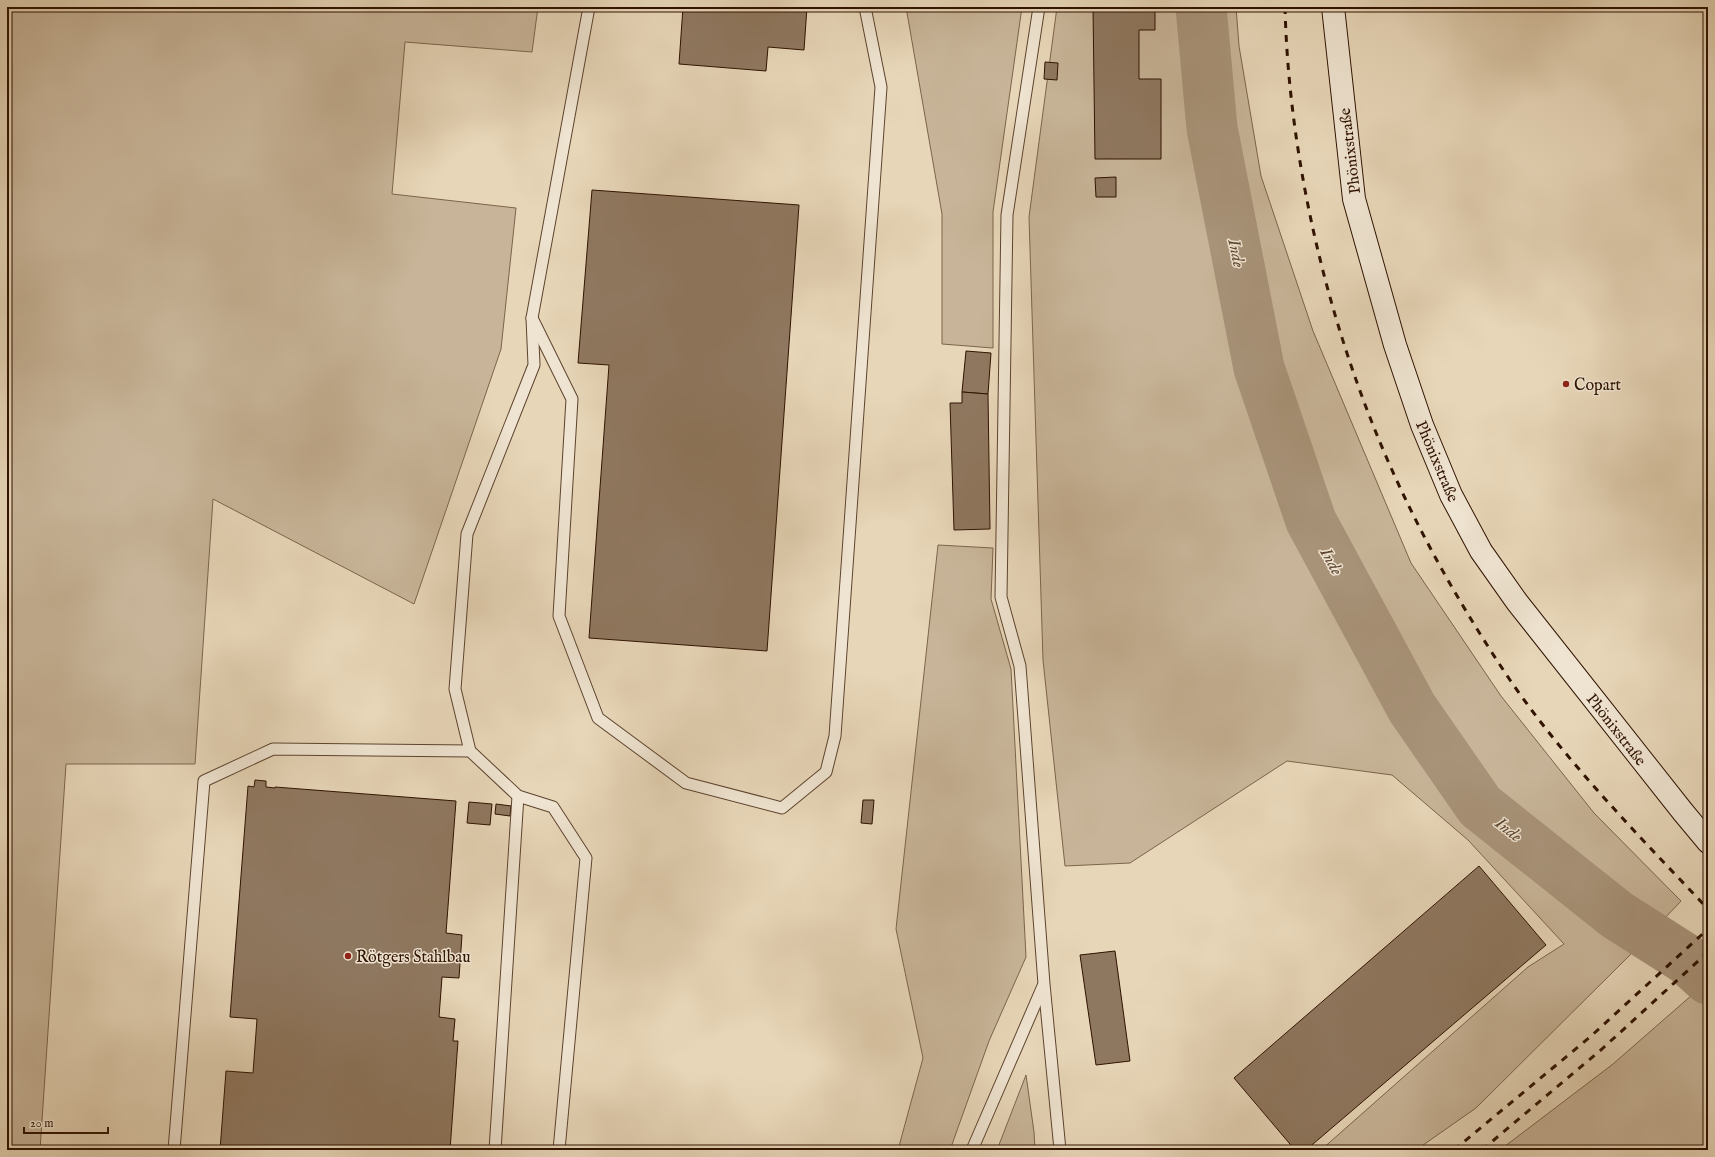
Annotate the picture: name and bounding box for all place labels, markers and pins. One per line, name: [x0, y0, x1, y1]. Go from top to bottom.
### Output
place label: Copart: [1574, 376, 1622, 396]
marker: Copart: [1561, 379, 1571, 389]
place label: Rötgers Stahlbau: [356, 948, 471, 968]
marker: Rötgers Stahlbau: [343, 951, 353, 961]

